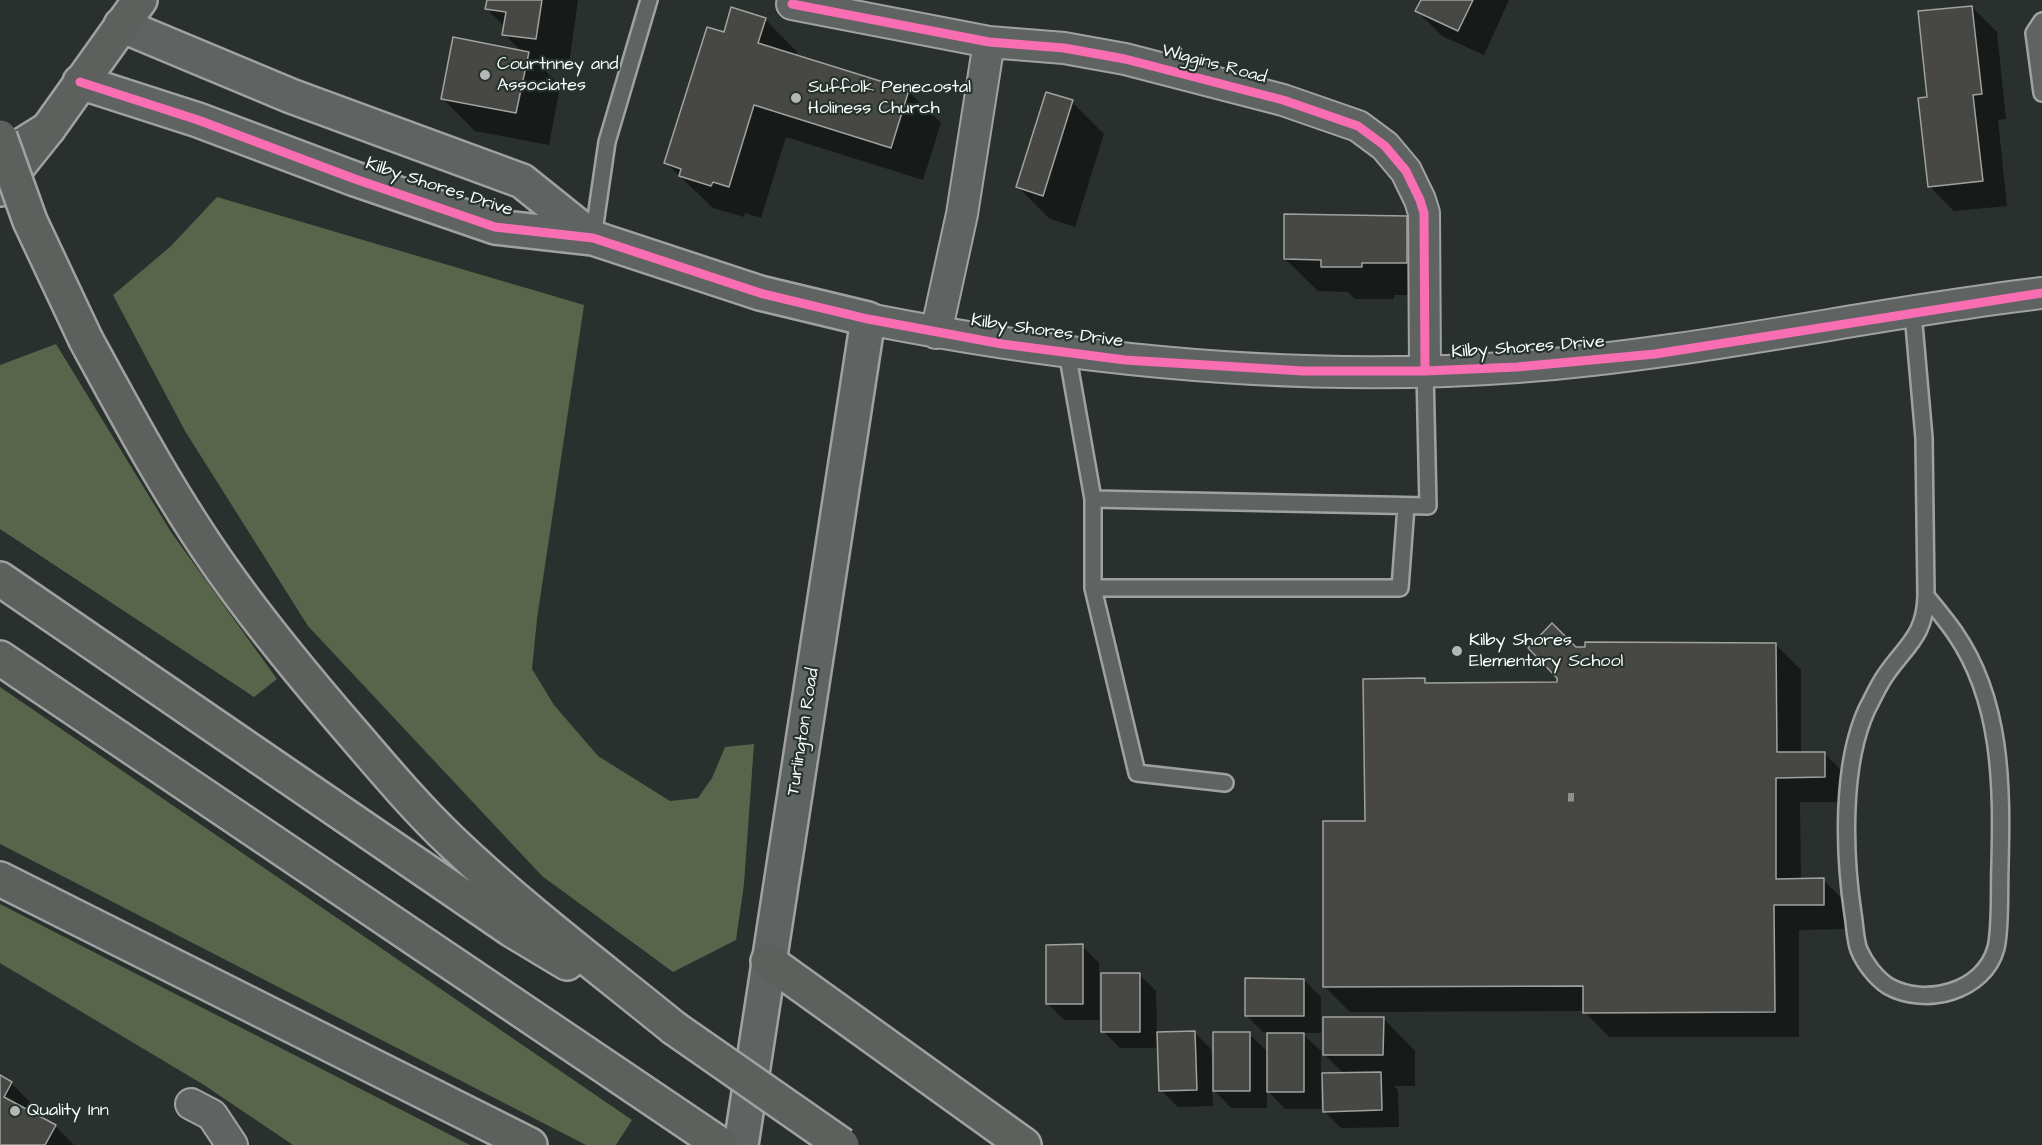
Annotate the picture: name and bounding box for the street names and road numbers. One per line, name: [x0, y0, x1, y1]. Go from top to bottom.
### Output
street label: Wiggins Road: [1159, 41, 1269, 89]
street label: Kilby Shores Drive: [363, 154, 515, 222]
street label: Kilby Shores Drive: [969, 311, 1125, 353]
street label: Kilby Shores Drive: [1451, 332, 1605, 364]
street label: Turlington Road: [783, 667, 825, 797]

